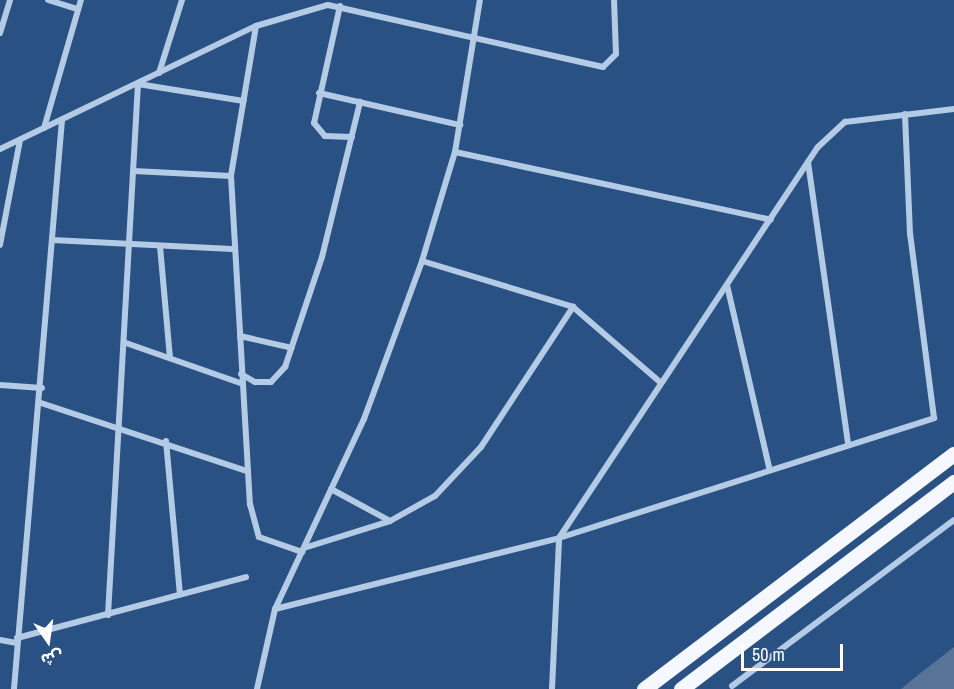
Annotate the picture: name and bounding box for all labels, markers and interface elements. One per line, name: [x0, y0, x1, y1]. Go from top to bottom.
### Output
north arrow: [18, 611, 78, 671]
scale bar: [744, 632, 846, 670]
text: 50 m: [752, 642, 785, 667]
text: ش: [39, 645, 65, 672]

